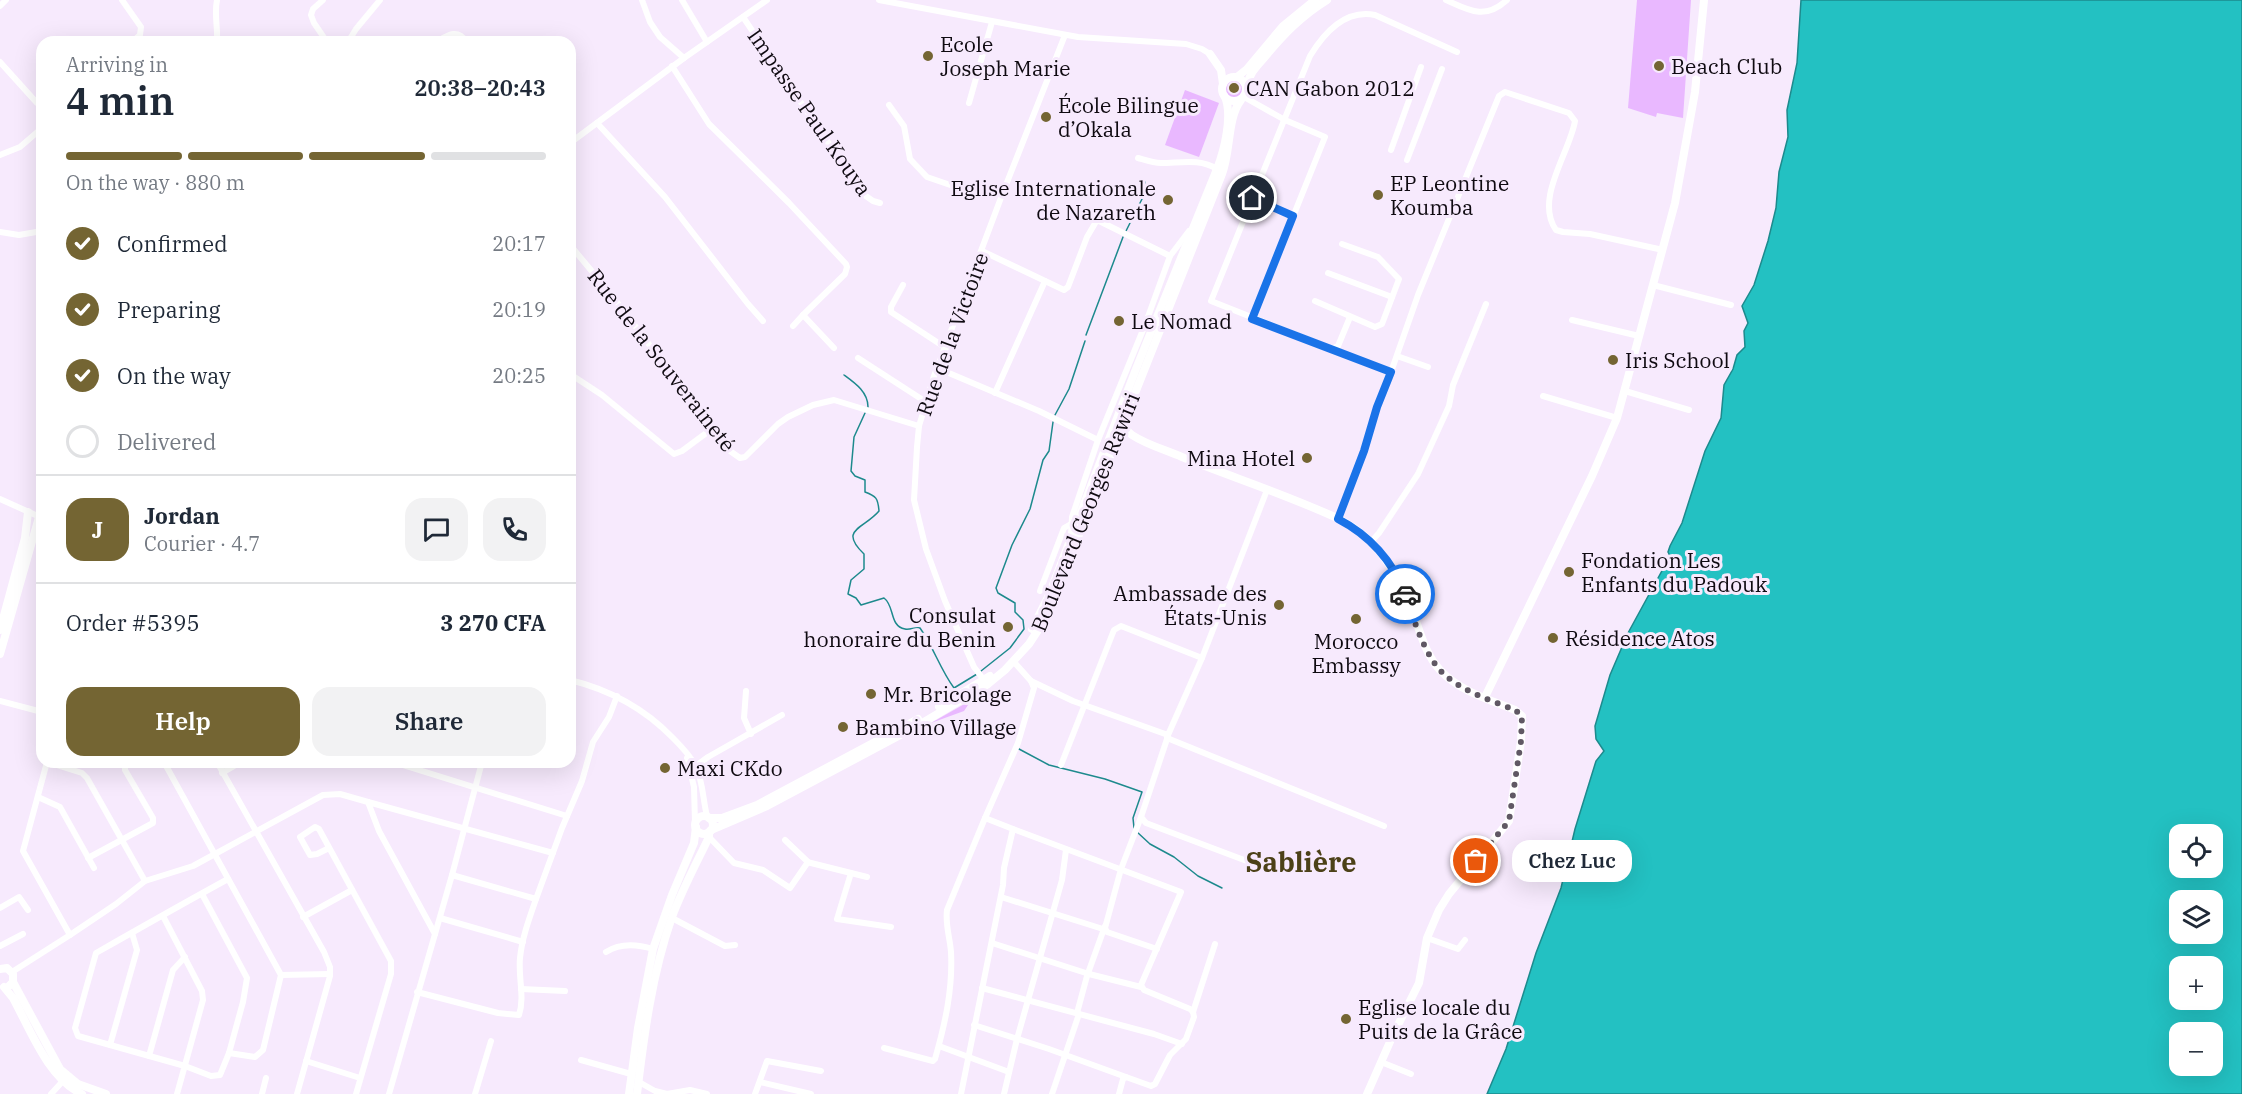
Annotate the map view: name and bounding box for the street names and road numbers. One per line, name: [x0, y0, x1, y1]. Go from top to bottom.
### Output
street label: Impasse Paul Kouya: [742, 23, 878, 201]
street label: Rue de la Victoire: [909, 248, 995, 420]
street label: Rue de la Souveraineté: [582, 263, 742, 457]
street label: Boulevard Georges Rawiri: [1024, 388, 1146, 636]

